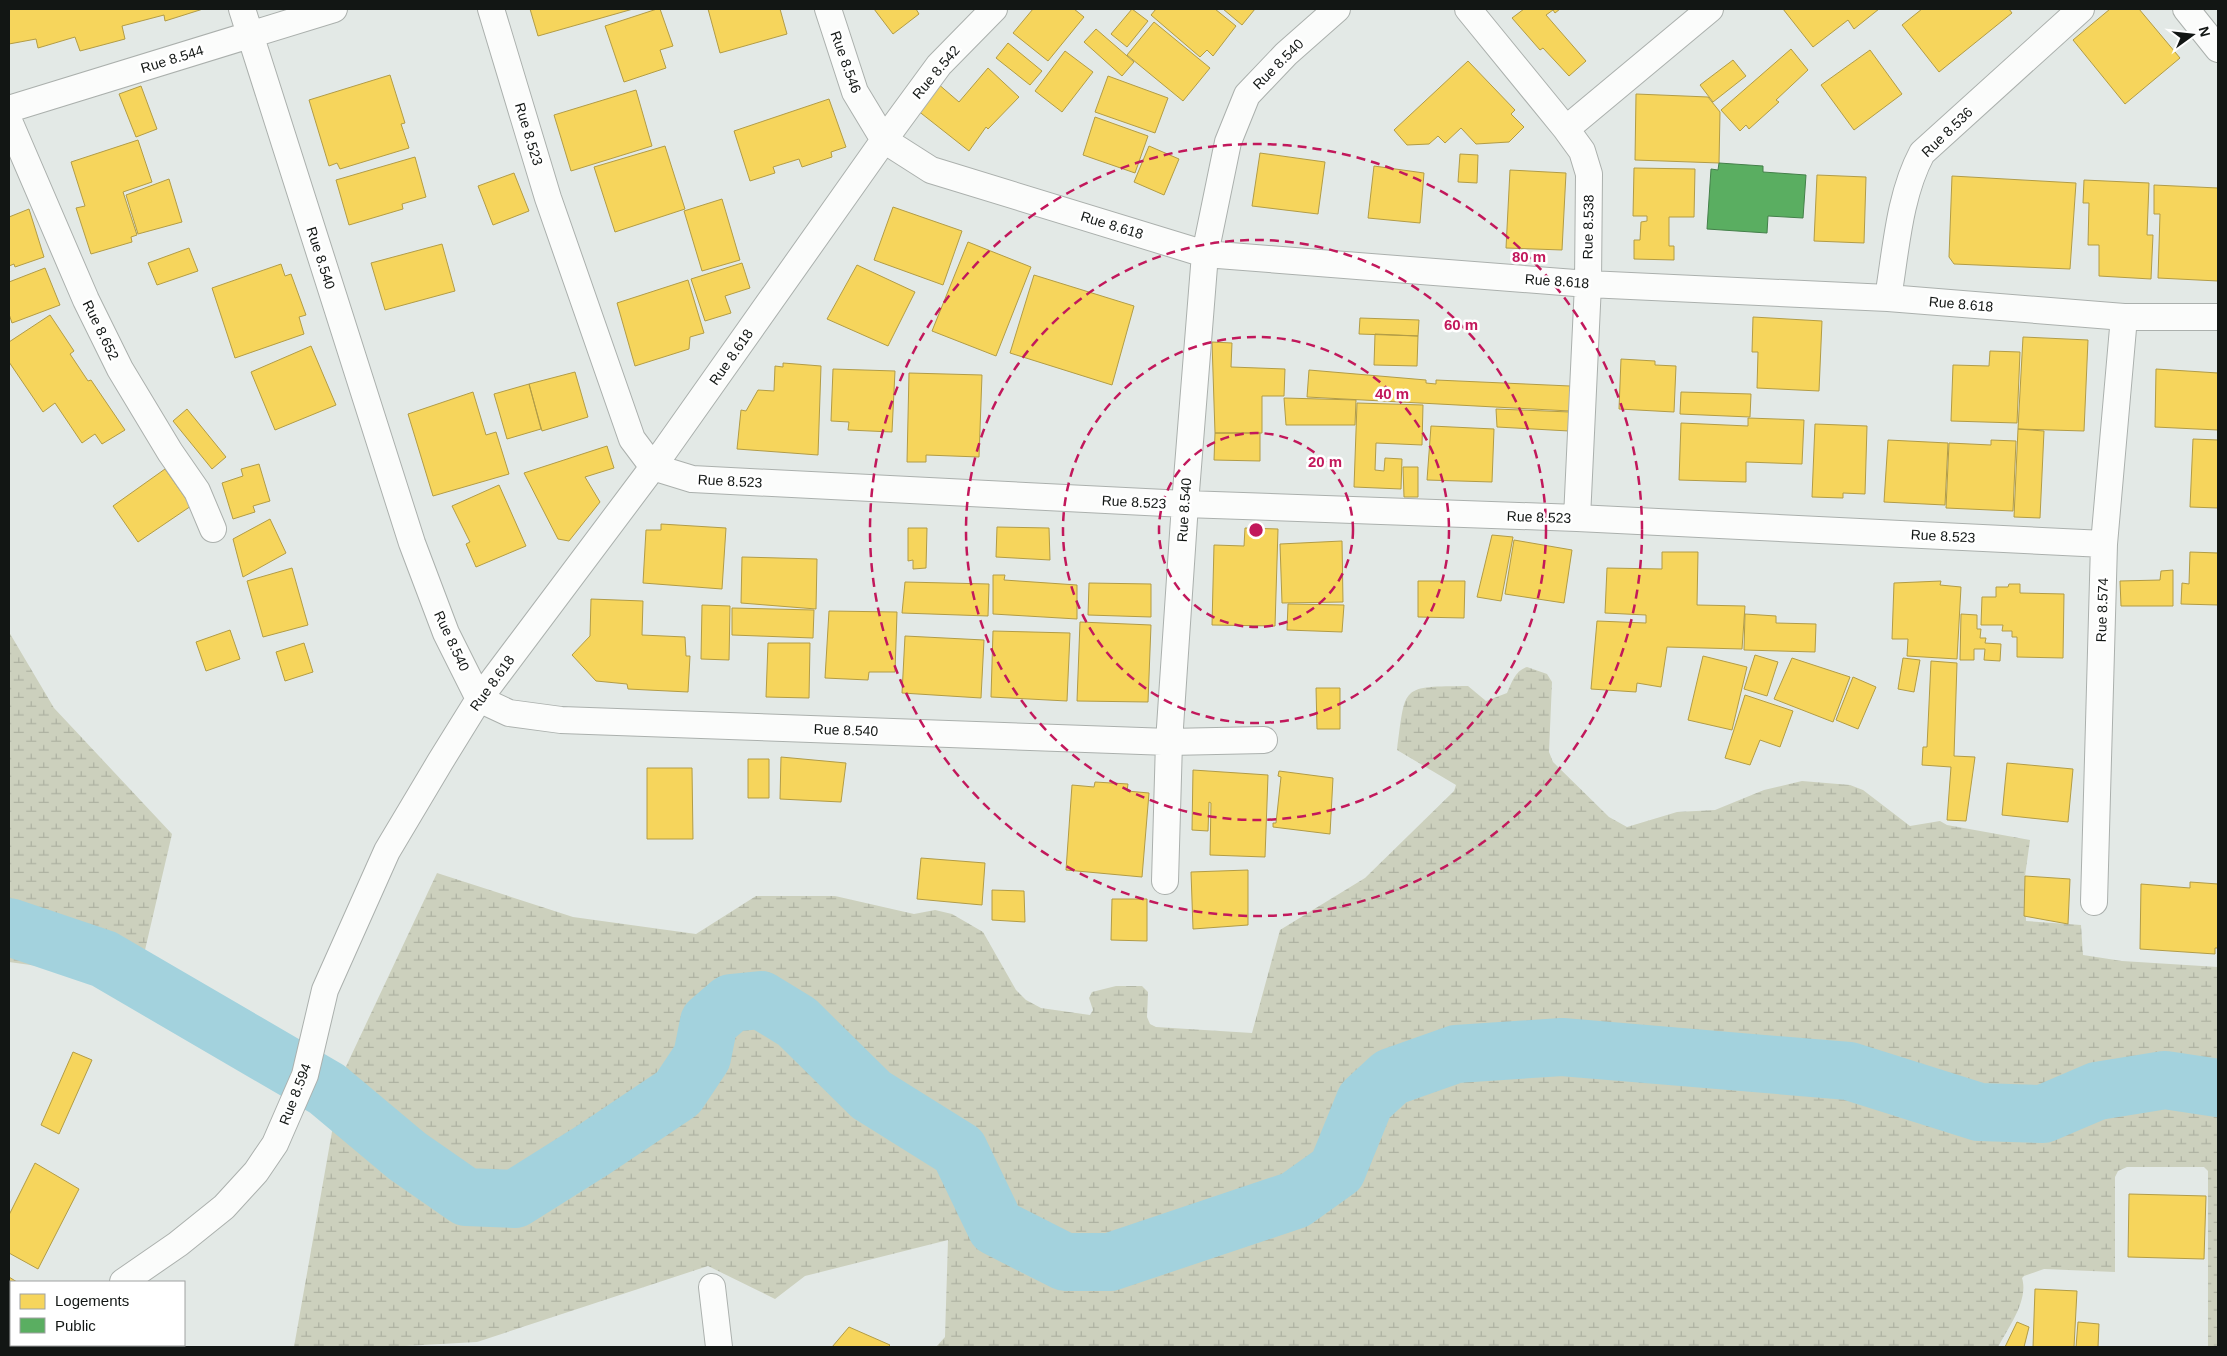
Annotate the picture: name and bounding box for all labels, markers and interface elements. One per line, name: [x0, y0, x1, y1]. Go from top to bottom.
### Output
north arrow: [2167, 10, 2217, 60]
text: N: [2196, 25, 2214, 39]
street label: Rue 8.546: [827, 29, 865, 95]
street label: Rue 8.540: [1250, 35, 1307, 92]
street label: Rue 8.544: [139, 42, 205, 76]
street label: Rue 8.542: [909, 42, 963, 102]
street label: Rue 8.523: [512, 101, 546, 167]
street label: Rue 8.536: [1918, 104, 1976, 160]
street label: Rue 8.538: [1579, 194, 1597, 259]
street label: Rue 8.618: [1079, 208, 1145, 242]
street label: Rue 8.540: [303, 225, 339, 291]
text: 80 m: [1512, 248, 1546, 265]
street label: Rue 8.618: [1524, 271, 1590, 291]
street label: Rue 8.618: [1928, 293, 1994, 315]
street label: Rue 8.652: [80, 297, 122, 363]
text: 60 m: [1444, 316, 1478, 333]
street label: Rue 8.618: [706, 326, 756, 388]
text: 40 m: [1375, 385, 1409, 402]
text: 20 m: [1308, 453, 1342, 470]
street label: Rue 8.523: [697, 471, 763, 491]
street label: Rue 8.540: [1174, 477, 1194, 543]
street label: Rue 8.523: [1101, 492, 1167, 512]
street label: Rue 8.523: [1506, 508, 1572, 526]
centre of rings: [1247, 521, 1265, 539]
street label: Rue 8.523: [1910, 526, 1976, 546]
street label: Rue 8.574: [2093, 577, 2111, 643]
street label: Rue 8.540: [431, 608, 473, 674]
street label: Rue 8.618: [467, 652, 518, 714]
street label: Rue 8.540: [813, 721, 879, 739]
street label: Rue 8.594: [276, 1061, 314, 1127]
legend: [10, 1281, 185, 1346]
text: Logements: [55, 1292, 129, 1309]
text: Public: [55, 1317, 96, 1334]

